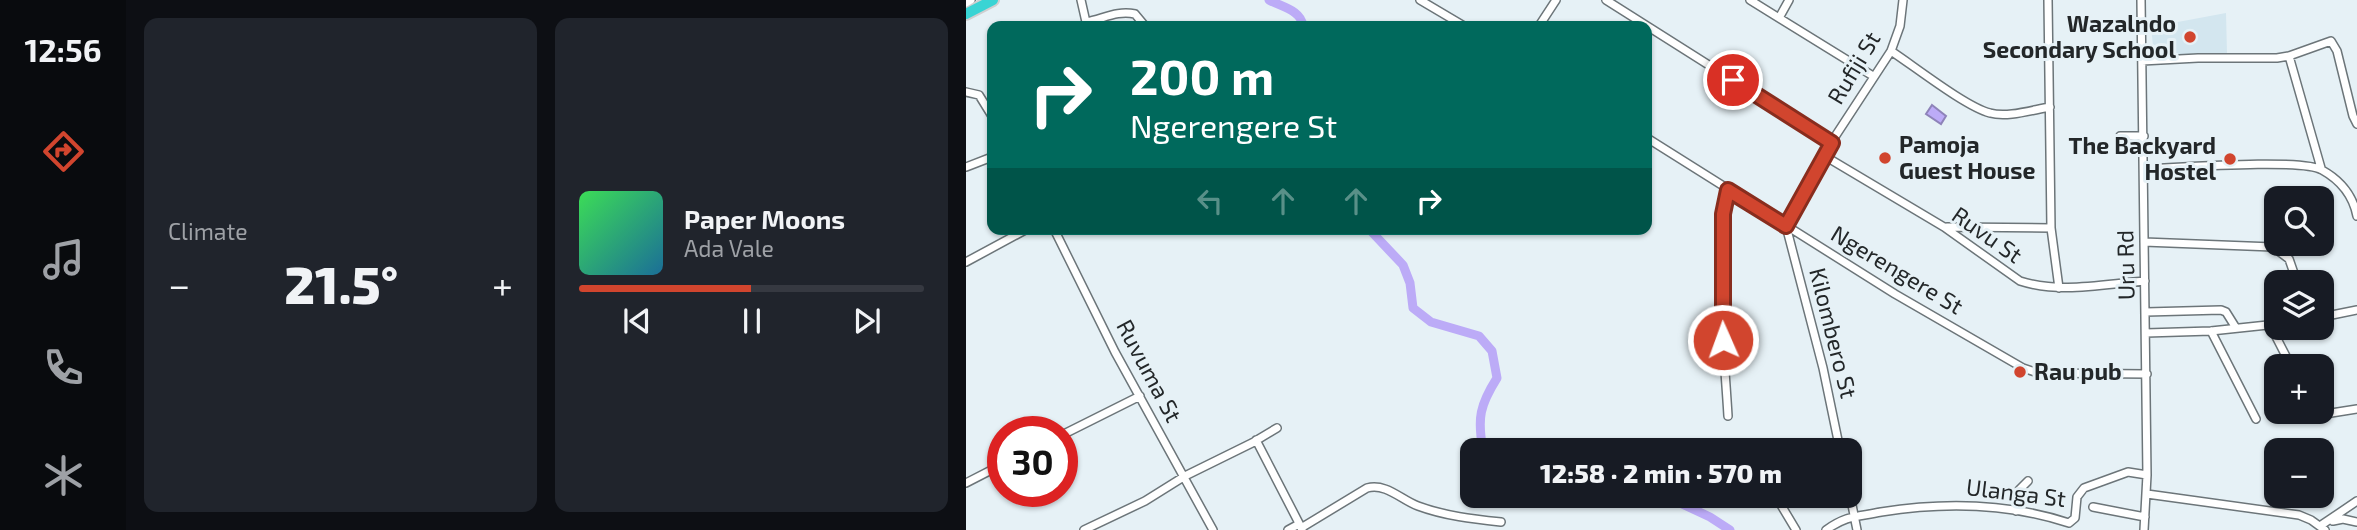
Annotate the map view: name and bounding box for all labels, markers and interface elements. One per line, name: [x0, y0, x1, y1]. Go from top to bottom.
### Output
place label: Wazalndo Secondary School: [1983, 9, 2176, 63]
street label: Rufiji St: [1821, 26, 1886, 109]
marker: Wazalndo Secondary School: [2182, 29, 2198, 45]
text: 12:56: [24, 30, 102, 68]
text: 200 m: [1130, 46, 1274, 105]
icon: right: [1015, 49, 1106, 140]
pin: [1703, 50, 1763, 110]
icon: arrive: [1714, 61, 1752, 99]
text: Ngerengere St: [1130, 106, 1337, 144]
icon: directions: [39, 127, 88, 176]
place label: Pamoja Guest House: [1899, 130, 2035, 184]
place label: The Backyard Hostel: [2069, 131, 2216, 185]
marker: Pamoja Guest House: [1877, 150, 1893, 166]
marker: The Backyard Hostel: [2222, 151, 2238, 167]
icon: left: [1191, 182, 1229, 220]
icon: ahead: [1264, 182, 1302, 220]
icon: ahead: [1337, 182, 1375, 220]
icon: right: [1410, 182, 1448, 220]
map controls: [2264, 186, 2334, 508]
button: search: [2264, 186, 2334, 256]
street label: Ruvu St: [1947, 200, 2028, 269]
text: Paper Moons: [684, 203, 845, 234]
text: Climate: [168, 217, 248, 245]
street label: Ngerengere St: [1826, 219, 1969, 320]
street label: Uru Rd: [2110, 230, 2140, 300]
text: Ada Vale: [684, 234, 774, 262]
icon: music: [39, 235, 88, 284]
text: 21.5°: [284, 252, 398, 314]
text: −: [168, 261, 190, 307]
text: +: [492, 261, 513, 307]
street label: Kilombero St: [1804, 265, 1864, 401]
button: layers: [2264, 270, 2334, 340]
icon: previous: [618, 302, 656, 340]
icon: pause: [733, 302, 771, 340]
icon: next: [848, 302, 886, 340]
position arrow: [1686, 303, 1760, 377]
street label: Ruvuma St: [1111, 314, 1189, 427]
icon: phone: [39, 343, 88, 392]
button: +: [2264, 354, 2334, 424]
place label: Rau pub: [2034, 357, 2122, 385]
marker: Rau pub: [2012, 364, 2028, 380]
speed limit sign: 30: [987, 416, 1078, 507]
button: −: [2264, 438, 2334, 508]
icon: climate: [39, 451, 88, 500]
text: 12:58 · 2 min · 570 m: [1540, 457, 1782, 488]
street label: Ulanga St: [1965, 472, 2068, 512]

